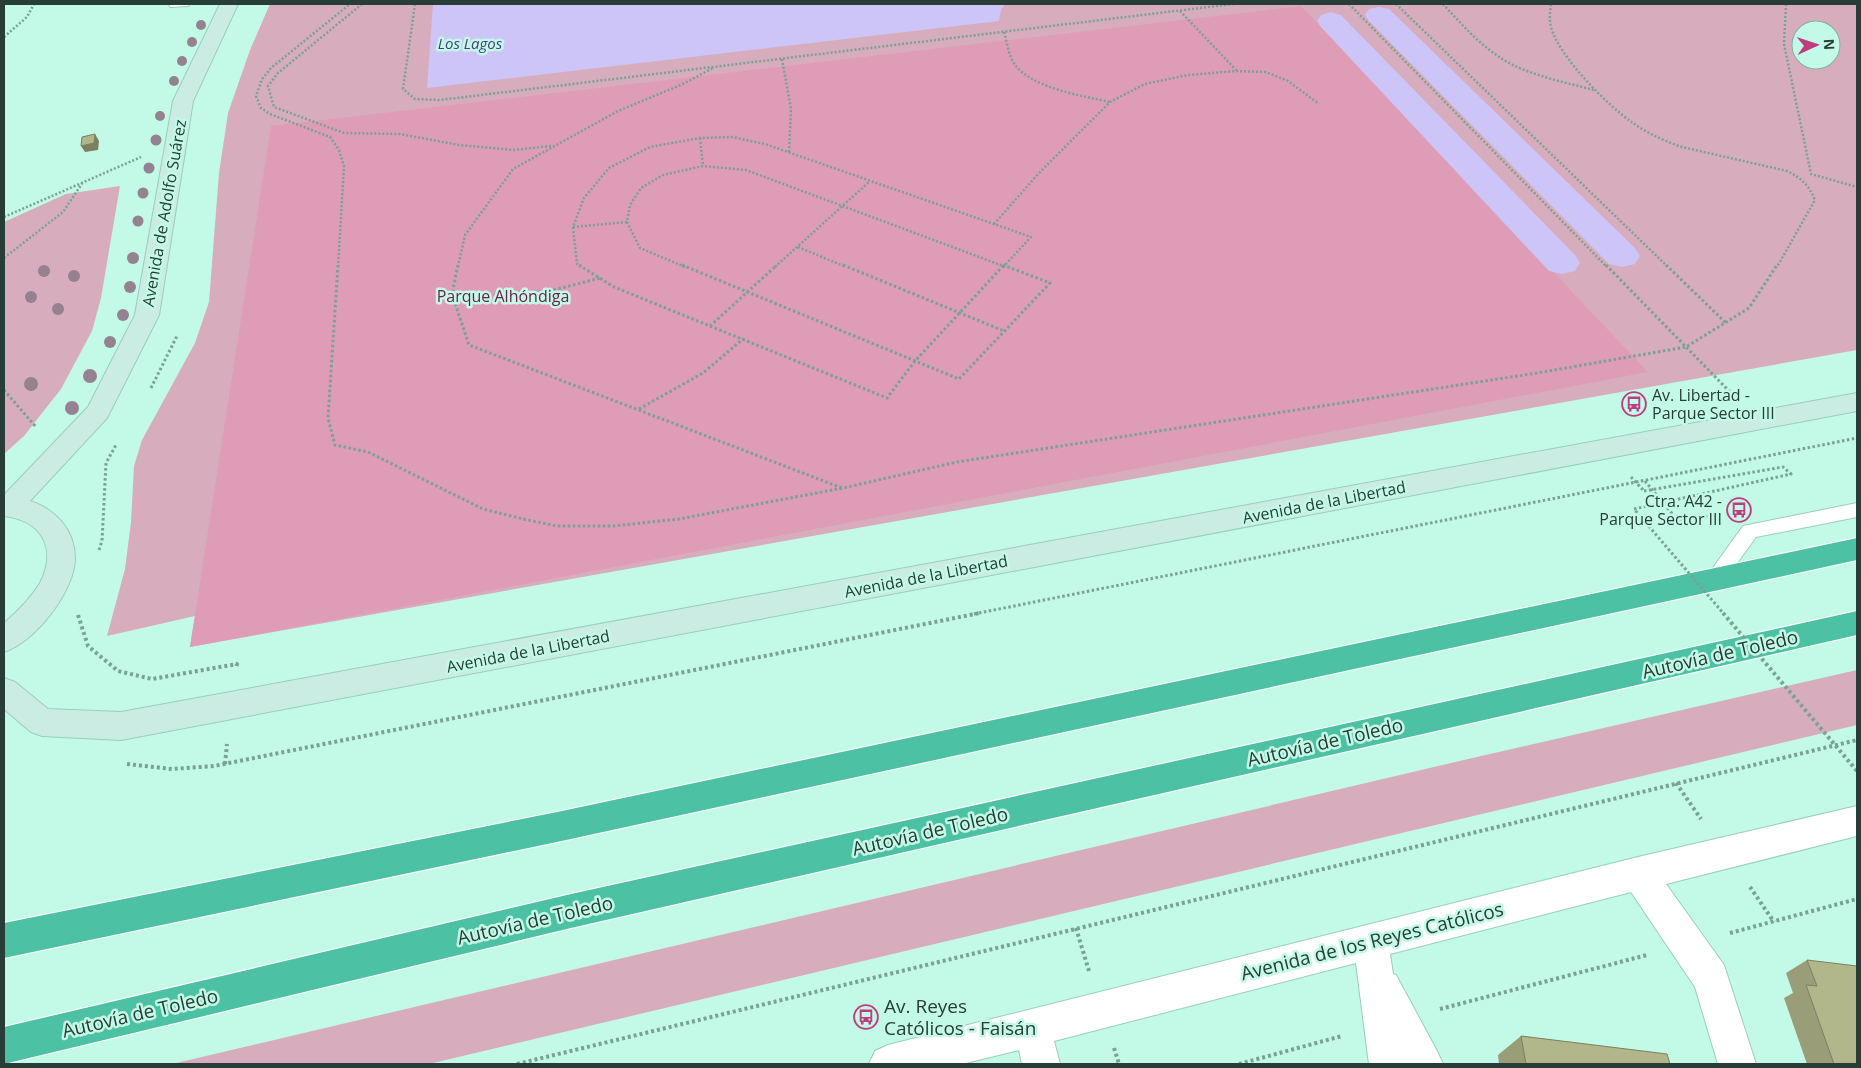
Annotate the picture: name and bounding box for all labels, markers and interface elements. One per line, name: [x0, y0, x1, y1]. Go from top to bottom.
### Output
north arrow: [1791, 20, 1841, 70]
water label: Los Lagos: [438, 33, 503, 53]
text: N: [1820, 38, 1839, 50]
street label: Avenida de Adolfo Suárez: [137, 118, 191, 308]
park label: Parque Alhóndiga: [437, 285, 569, 307]
place label: Av. Libertad - Parque Sector III: [1652, 384, 1775, 424]
bus stop icon: Av. Libertad - Parque Sector III: [1621, 391, 1647, 417]
street label: Avenida de la Libertad: [1240, 475, 1408, 529]
place label: Ctra. A42 - Parque Sector III: [1599, 490, 1722, 530]
bus stop icon: Ctra. A42 - Parque Sector III: [1726, 497, 1752, 523]
street label: Avenida de la Libertad: [842, 549, 1010, 603]
street label: Autovía de Toledo: [1639, 623, 1801, 685]
street label: Avenida de la Libertad: [444, 624, 612, 678]
street label: Autovía de Toledo: [1244, 711, 1406, 773]
street label: Autovía de Toledo: [849, 800, 1011, 862]
street label: Autovía de Toledo: [454, 889, 616, 951]
street label: Avenida de los Reyes Católicos: [1238, 896, 1506, 986]
street label: Autovía de Toledo: [59, 982, 221, 1044]
place label: Av. Reyes Católicos - Faisán: [884, 993, 1036, 1041]
bus stop icon: Av. Reyes Católicos - Faisán: [853, 1004, 879, 1030]

